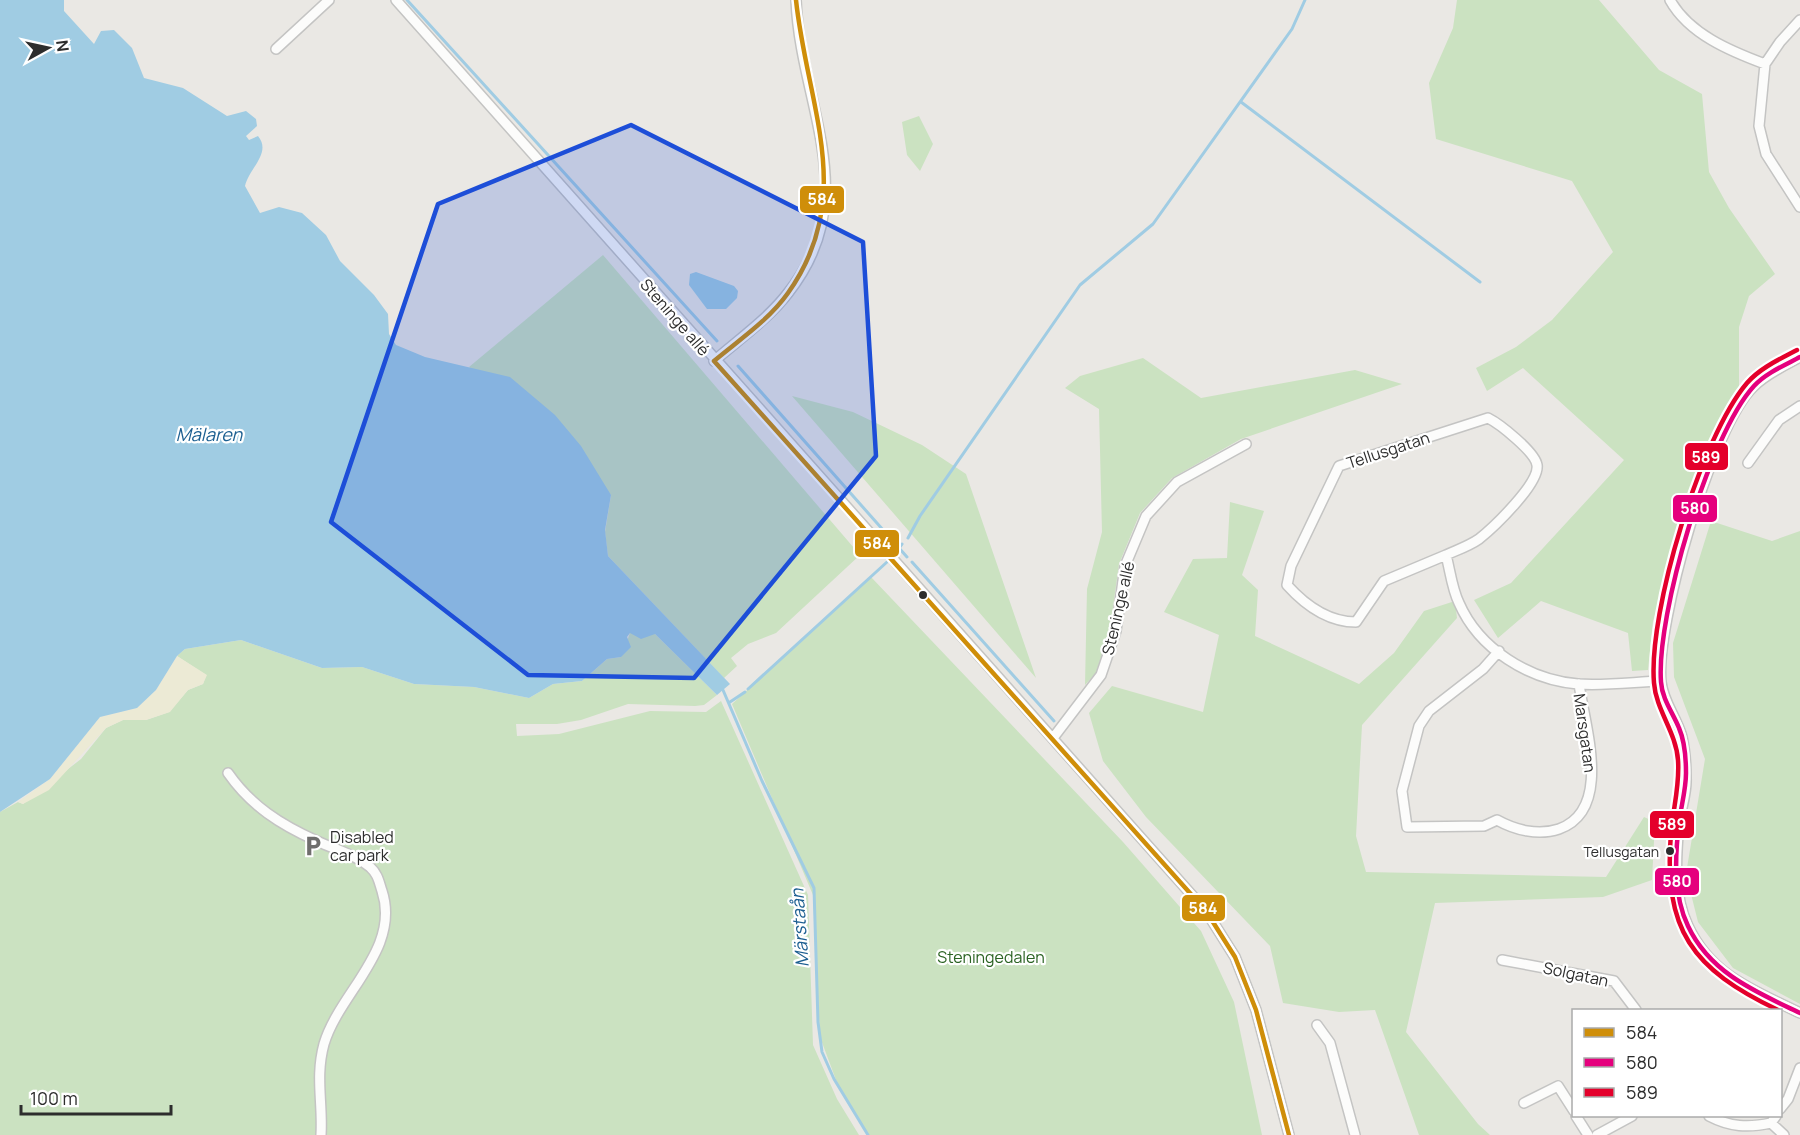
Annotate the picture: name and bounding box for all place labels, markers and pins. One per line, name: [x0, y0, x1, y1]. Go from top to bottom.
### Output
unlabelled marker: [917, 589, 929, 601]
place label: Disabled car park: [330, 826, 394, 866]
parking icon: Disabled car park: [301, 834, 325, 858]
place label: Tellusgatan: [1584, 842, 1659, 861]
marker: Tellusgatan: [1664, 845, 1676, 857]

